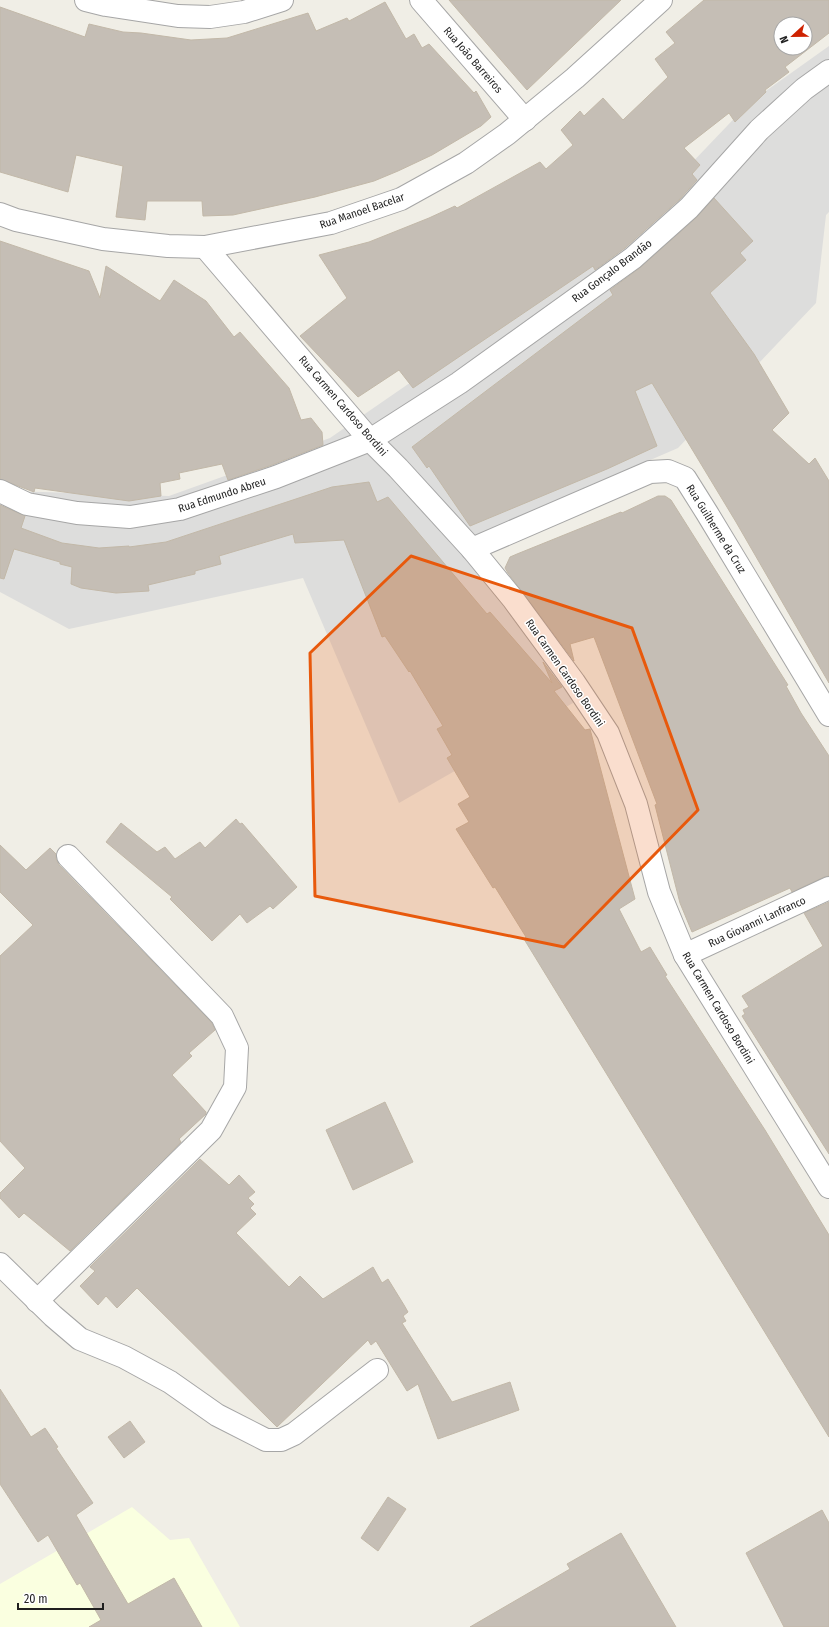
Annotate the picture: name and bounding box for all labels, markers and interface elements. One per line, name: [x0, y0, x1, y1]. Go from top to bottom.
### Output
north arrow: [773, 16, 813, 56]
street label: Rua João Barreiros: [441, 24, 505, 96]
text: N: [777, 34, 791, 45]
street label: Rua Manoel Bacelar: [318, 190, 406, 232]
street label: Rua Gonçalo Brandão: [570, 237, 655, 305]
street label: Rua Carmen Cardoso Bordini: [296, 353, 390, 459]
street label: Rua Edmundo Abreu: [177, 475, 267, 515]
street label: Rua Guilherme da Cruz: [683, 482, 749, 576]
street label: Rua Carmen Cardoso Bordini: [523, 617, 607, 730]
street label: Rua Giovanni Lanfranco: [706, 894, 808, 950]
street label: Rua Carmen Cardoso Bordini: [679, 950, 757, 1067]
scale bar: [18, 1585, 103, 1611]
text: 20 m: [24, 1592, 48, 1606]

